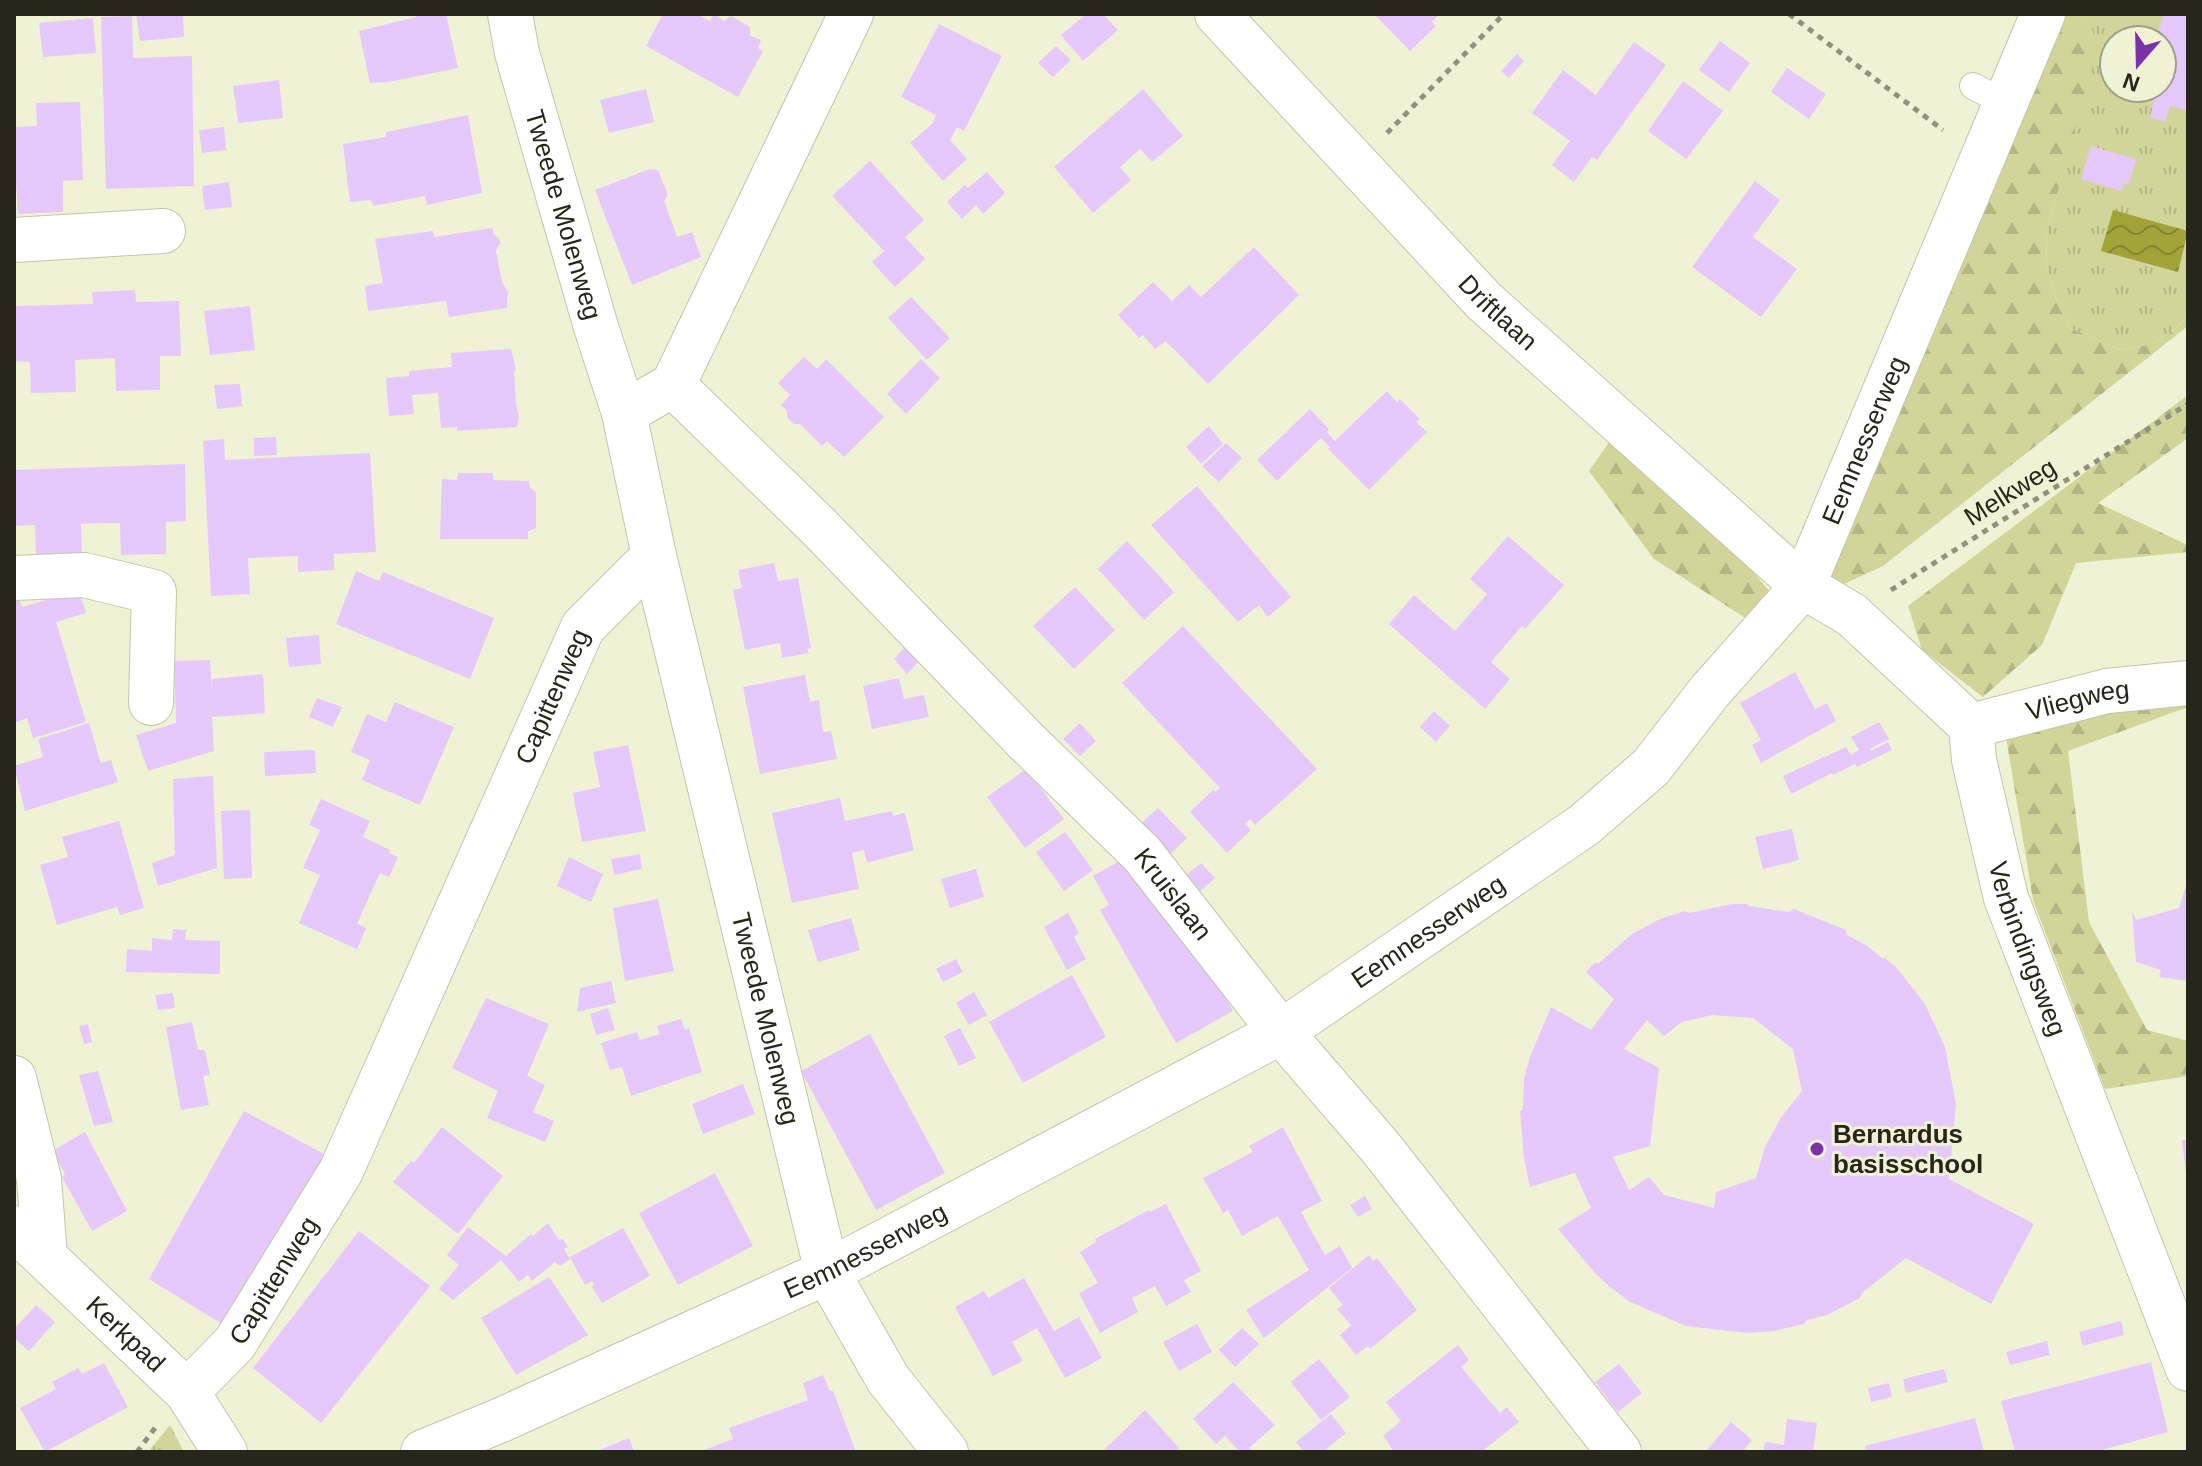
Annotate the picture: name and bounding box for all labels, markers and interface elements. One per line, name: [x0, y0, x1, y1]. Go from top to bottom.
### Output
north arrow: [2098, 24, 2178, 104]
text: N: [2120, 68, 2143, 97]
street label: Tweede Molenweg: [519, 106, 608, 323]
street label: Driftlaan: [1452, 268, 1544, 356]
street label: Eemnesserweg: [1816, 352, 1913, 529]
street label: Melkweg: [1959, 452, 2061, 532]
street label: Capittenweg: [509, 624, 595, 769]
street label: Vliegweg: [2023, 674, 2131, 726]
street label: Kruislaan: [1128, 842, 1218, 946]
street label: Verbindingsweg: [1983, 858, 2073, 1040]
street label: Eemnesserweg: [1346, 869, 1511, 994]
street label: Tweede Molenweg: [726, 910, 806, 1128]
place label: Bernardus basisschool: [1833, 1119, 1983, 1179]
marker: Bernardus basisschool: [1808, 1140, 1826, 1158]
street label: Eemnesserweg: [779, 1196, 952, 1305]
street label: Capittenweg: [223, 1211, 324, 1350]
street label: Kerkpad: [80, 1290, 171, 1378]

